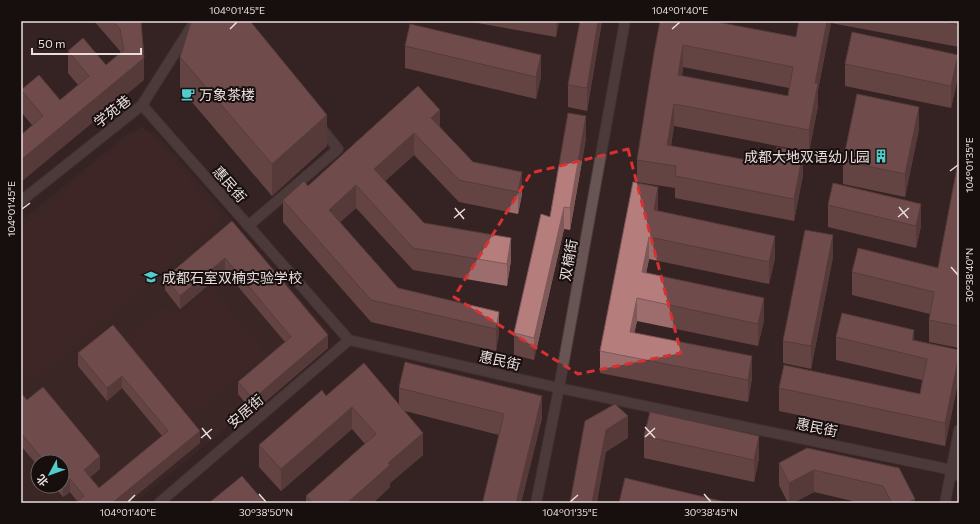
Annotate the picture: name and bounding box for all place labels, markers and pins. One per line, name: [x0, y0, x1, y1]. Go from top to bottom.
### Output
cafe icon: 万象茶楼: [180, 86, 196, 102]
place label: 万象茶楼: [199, 86, 255, 103]
place label: 成都大地双语幼儿园: [744, 148, 870, 165]
building icon: 成都大地双语幼儿园: [873, 148, 889, 164]
school or university icon: 成都石室双楠实验学校: [143, 269, 159, 285]
place label: 成都石室双楠实验学校: [162, 269, 302, 286]

